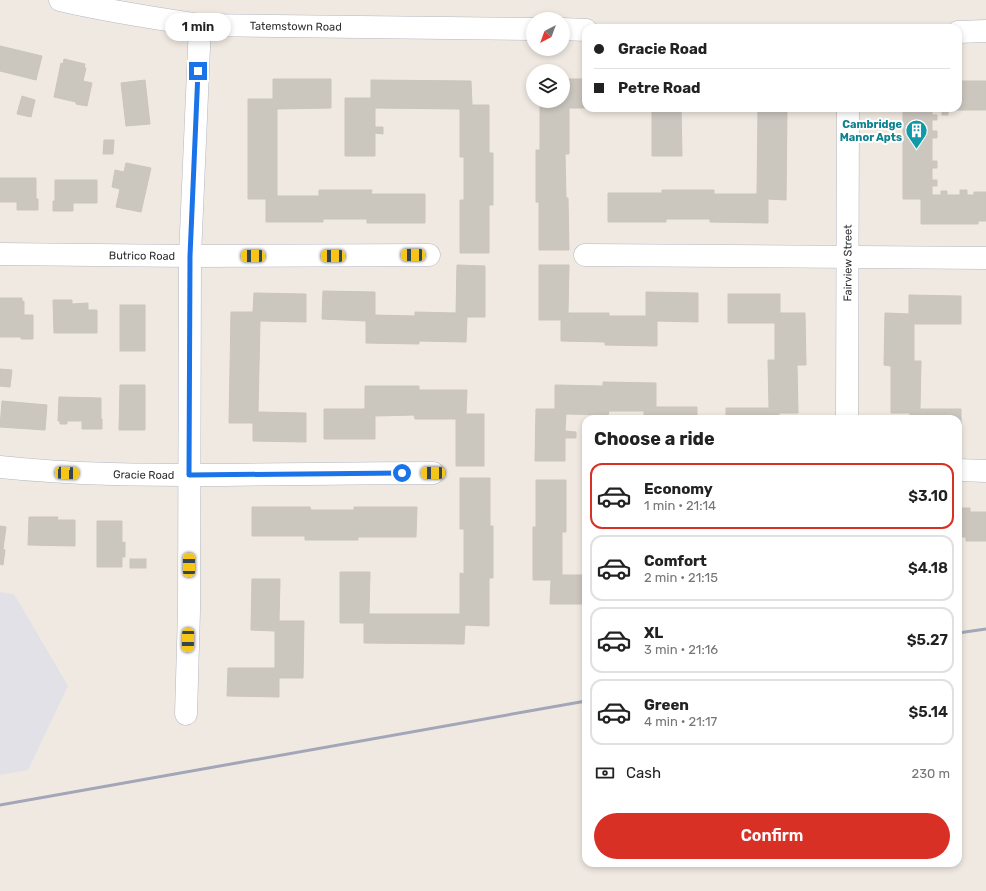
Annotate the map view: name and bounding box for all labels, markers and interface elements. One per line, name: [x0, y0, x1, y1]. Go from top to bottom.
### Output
north arrow: [526, 12, 570, 56]
map controls: [526, 12, 570, 108]
callout: 1 min: [165, 13, 231, 41]
text: 1 min: [182, 19, 214, 34]
street label: Tatemstown Road: [250, 20, 342, 34]
text: Gracie Road: [618, 40, 707, 58]
route end: [189, 62, 207, 80]
button: layers: [526, 64, 570, 108]
text: Petre Road: [618, 79, 701, 97]
building icon: Cambridge Manor Apts: [904, 117, 930, 150]
place label: Cambridge Manor Apts: [840, 118, 902, 144]
street label: Fairview Street: [841, 224, 855, 302]
street label: Butrico Road: [109, 249, 175, 263]
car: [401, 249, 425, 261]
car: [241, 250, 265, 262]
car: [321, 250, 345, 262]
text: Choose a ride: [594, 428, 715, 450]
route start: [393, 464, 411, 482]
car: [55, 467, 79, 479]
car: [421, 467, 445, 479]
street label: Gracie Road: [113, 468, 174, 482]
icon: car: [596, 478, 632, 514]
text: Economy: [644, 480, 713, 498]
text: $3.10: [908, 487, 948, 505]
text: 1 min · 21:14: [644, 498, 716, 513]
icon: car: [596, 550, 632, 586]
text: Comfort: [644, 552, 707, 570]
car: [183, 553, 195, 577]
text: $4.18: [908, 559, 948, 577]
text: 2 min · 21:15: [644, 570, 718, 585]
icon: car: [596, 622, 632, 658]
text: XL: [644, 624, 663, 642]
car: [182, 628, 194, 652]
text: $5.27: [907, 631, 948, 649]
text: 3 min · 21:16: [644, 642, 718, 657]
icon: car: [596, 694, 632, 730]
text: Green: [644, 696, 689, 714]
text: $5.14: [908, 703, 948, 721]
text: 4 min · 21:17: [644, 714, 717, 729]
icon: cash: [594, 762, 616, 784]
text: Cash: [626, 764, 661, 782]
text: 230 m: [912, 766, 950, 781]
button: Confirm: [594, 813, 950, 859]

